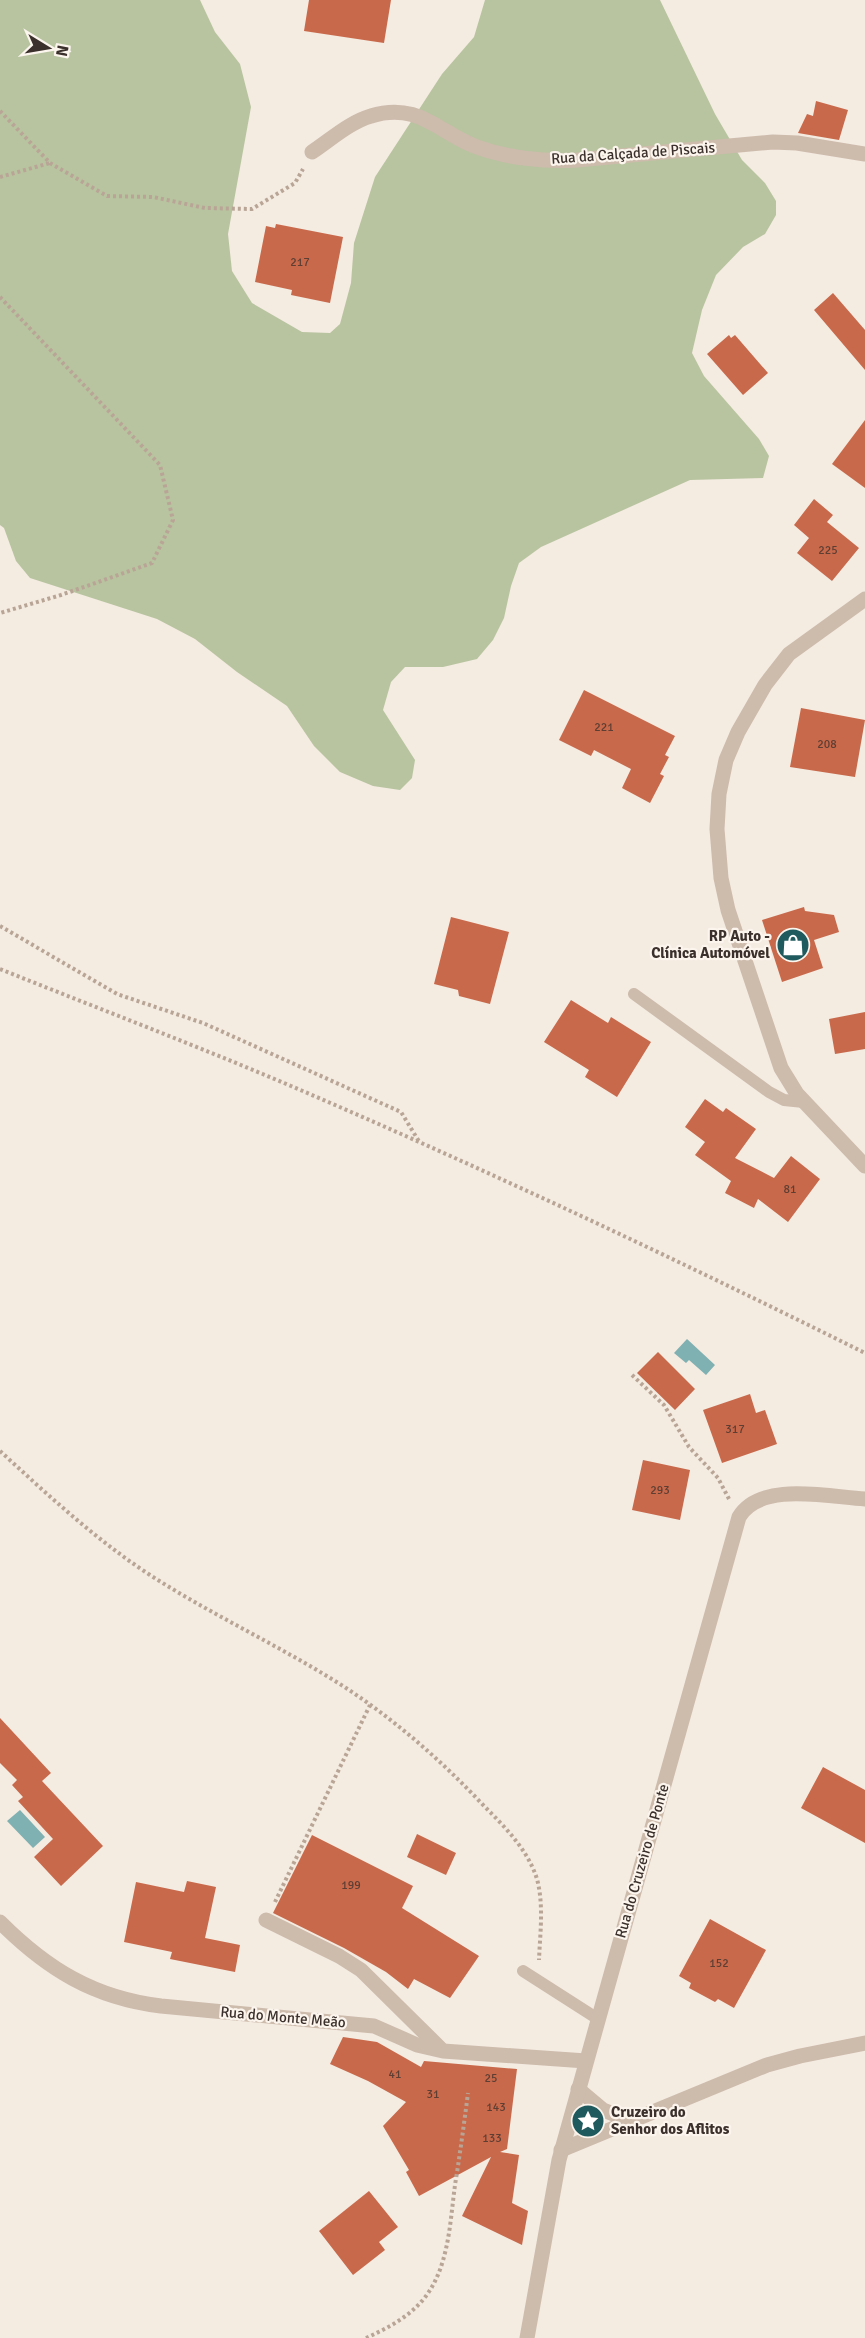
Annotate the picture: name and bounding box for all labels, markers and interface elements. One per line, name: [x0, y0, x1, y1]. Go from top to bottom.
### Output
north arrow: [18, 18, 78, 78]
text: N: [51, 43, 73, 58]
street label: Rua da Calçada de Piscais: [550, 138, 716, 168]
house number: 217: [290, 255, 310, 270]
house number: 225: [818, 543, 838, 558]
house number: 221: [594, 720, 614, 735]
house number: 208: [817, 737, 837, 752]
place label: RP Auto - Clínica Automóvel: [651, 927, 770, 962]
shop icon: RP Auto - Clínica Automóvel: [775, 927, 811, 963]
house number: 81: [784, 1182, 796, 1197]
house number: 317: [725, 1422, 745, 1437]
house number: 293: [650, 1483, 670, 1498]
street label: Rua do Cruzeiro de Ponte: [611, 1782, 673, 1940]
house number: 199: [341, 1878, 361, 1893]
house number: 152: [709, 1956, 729, 1971]
street label: Rua do Monte Meão: [220, 2003, 347, 2031]
house number: 41: [389, 2067, 401, 2082]
house number: 25: [485, 2071, 497, 2086]
house number: 31: [427, 2087, 439, 2102]
house number: 143: [486, 2100, 506, 2115]
place icon: Cruzeiro do Senhor dos Aflitos: [570, 2103, 606, 2139]
place label: Cruzeiro do Senhor dos Aflitos: [611, 2103, 730, 2138]
house number: 133: [482, 2131, 502, 2146]

